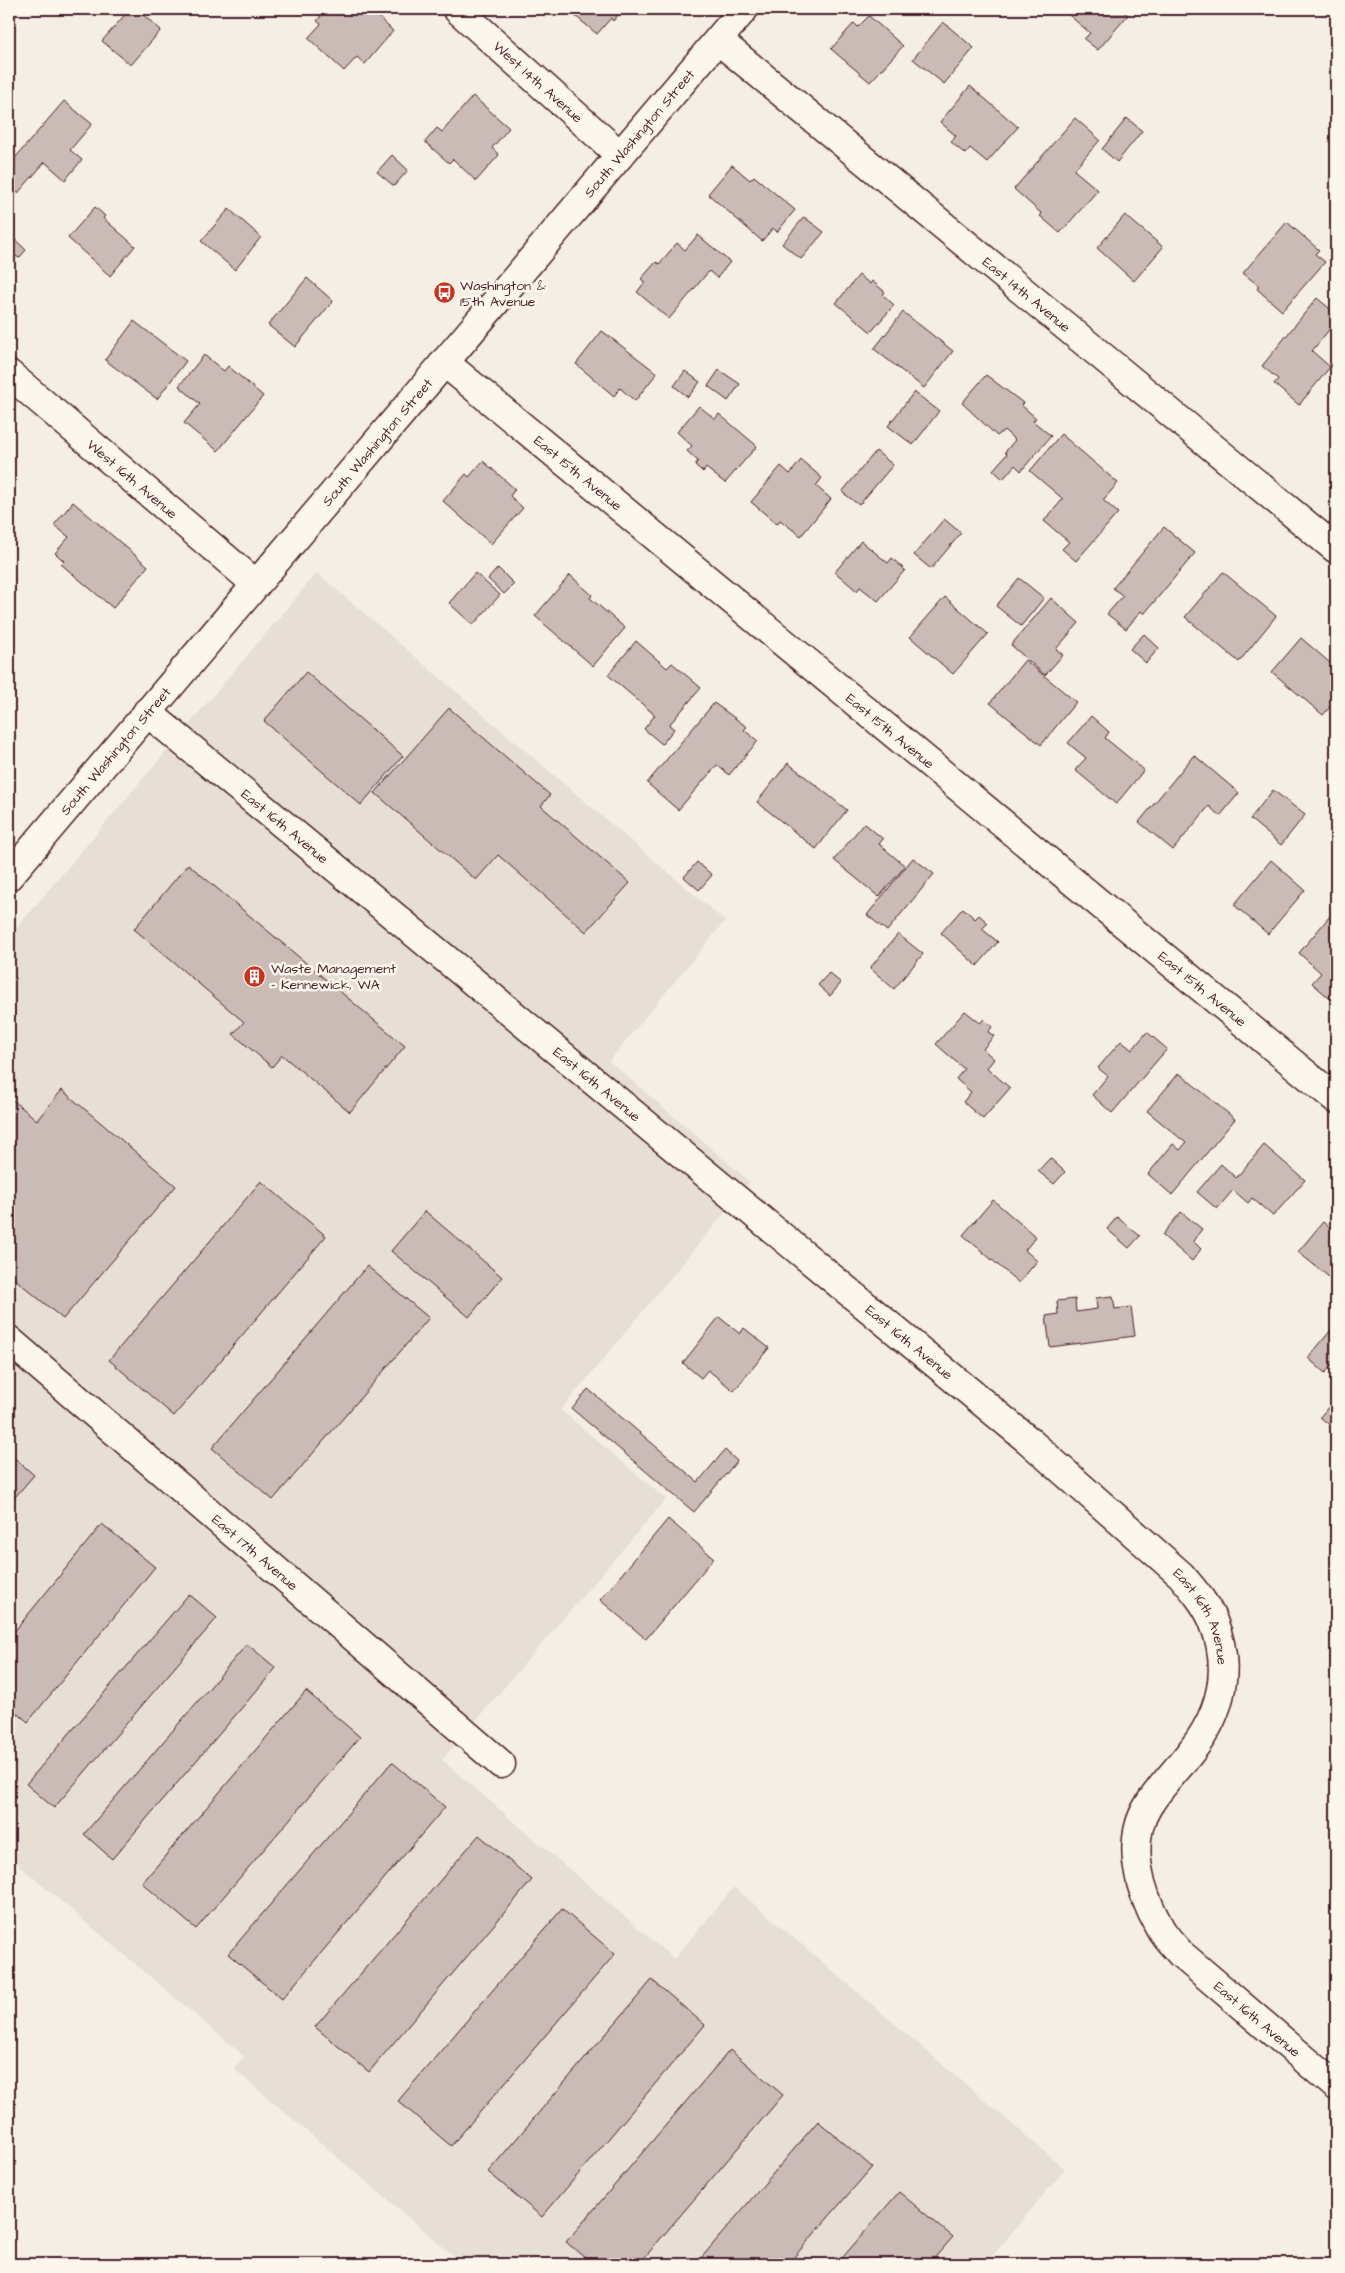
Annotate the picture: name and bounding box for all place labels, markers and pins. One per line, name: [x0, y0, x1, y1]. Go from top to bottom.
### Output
place label: Washington & 15th Avenue: [460, 276, 547, 312]
bus stop icon: Washington & 15th Avenue: [432, 281, 456, 305]
place label: Waste Management - Kennewick, WA: [271, 959, 396, 995]
building icon: Waste Management - Kennewick, WA: [243, 964, 267, 988]

